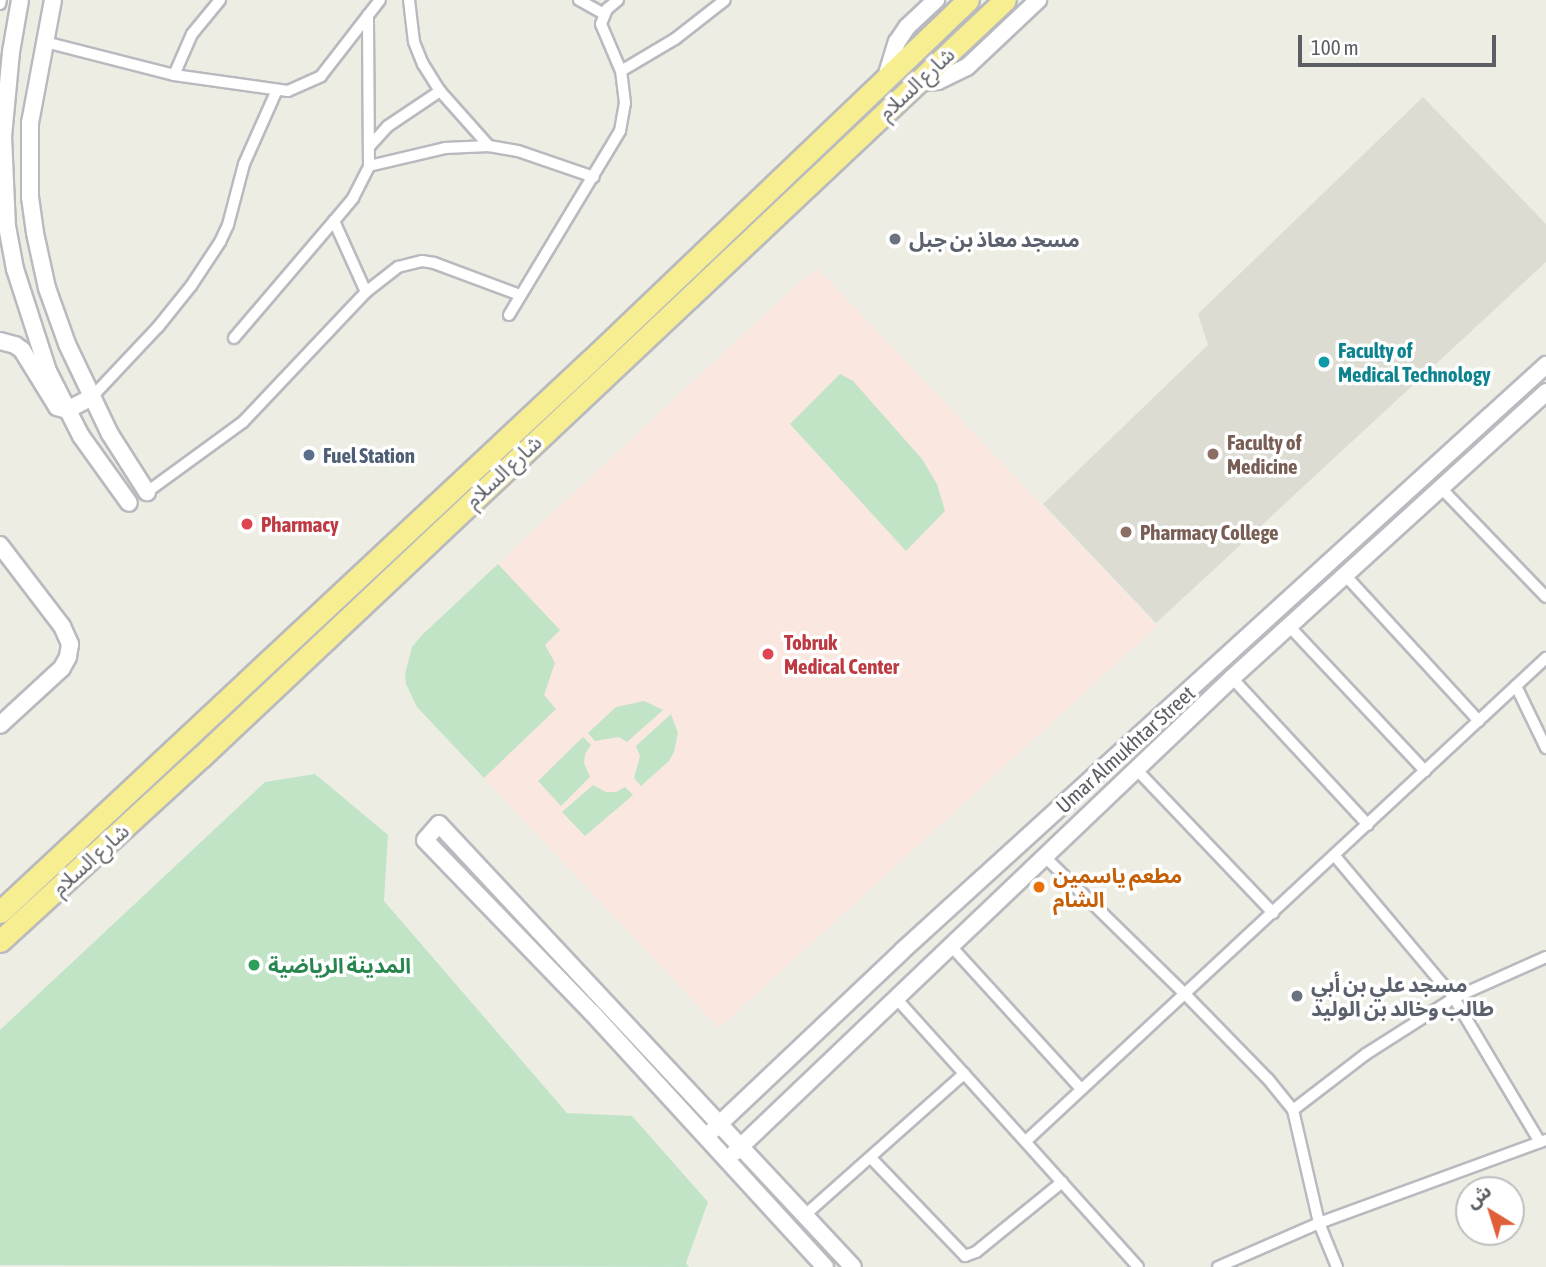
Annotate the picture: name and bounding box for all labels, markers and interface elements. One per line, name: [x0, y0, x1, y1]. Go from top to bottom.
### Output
scale bar: [1301, 21, 1499, 65]
text: 100 m: [1311, 35, 1359, 59]
street label: شارع السلام: [873, 41, 959, 125]
place label: مسجد معاذ بن جبل: [909, 226, 1080, 252]
marker: مسجد معاذ بن جبل: [887, 231, 903, 247]
place label: Faculty of Medical Technology: [1338, 337, 1491, 387]
marker: Faculty of Medical Technology: [1316, 354, 1332, 370]
street label: شارع السلام: [460, 429, 546, 513]
place label: Faculty of Medicine: [1227, 429, 1302, 479]
place label: Fuel Station: [323, 442, 415, 468]
marker: Faculty of Medicine: [1205, 446, 1221, 462]
marker: Fuel Station: [301, 447, 317, 463]
place label: Pharmacy: [261, 511, 339, 537]
marker: Pharmacy: [239, 516, 255, 532]
place label: Pharmacy College: [1140, 519, 1279, 545]
marker: Pharmacy College: [1118, 524, 1134, 540]
place label: Tobruk Medical Center: [784, 629, 899, 679]
marker: Tobruk Medical Center: [758, 644, 778, 664]
street label: Umar Almukhtar Street: [1050, 680, 1200, 818]
street label: شارع السلام: [46, 818, 134, 900]
place label: مطعم ياسمين الشام: [1053, 862, 1182, 912]
marker: مطعم ياسمين الشام: [1031, 879, 1047, 895]
place label: المدينة الرياضية: [268, 952, 411, 978]
marker: المدينة الرياضية: [246, 957, 262, 973]
place label: مسجد علي بن أبي طالب وخالد بن الوليد: [1311, 971, 1494, 1021]
marker: مسجد علي بن أبي طالب وخالد بن الوليد: [1289, 988, 1305, 1004]
north arrow: [1455, 1176, 1525, 1246]
text: ش: [1461, 1179, 1495, 1213]

